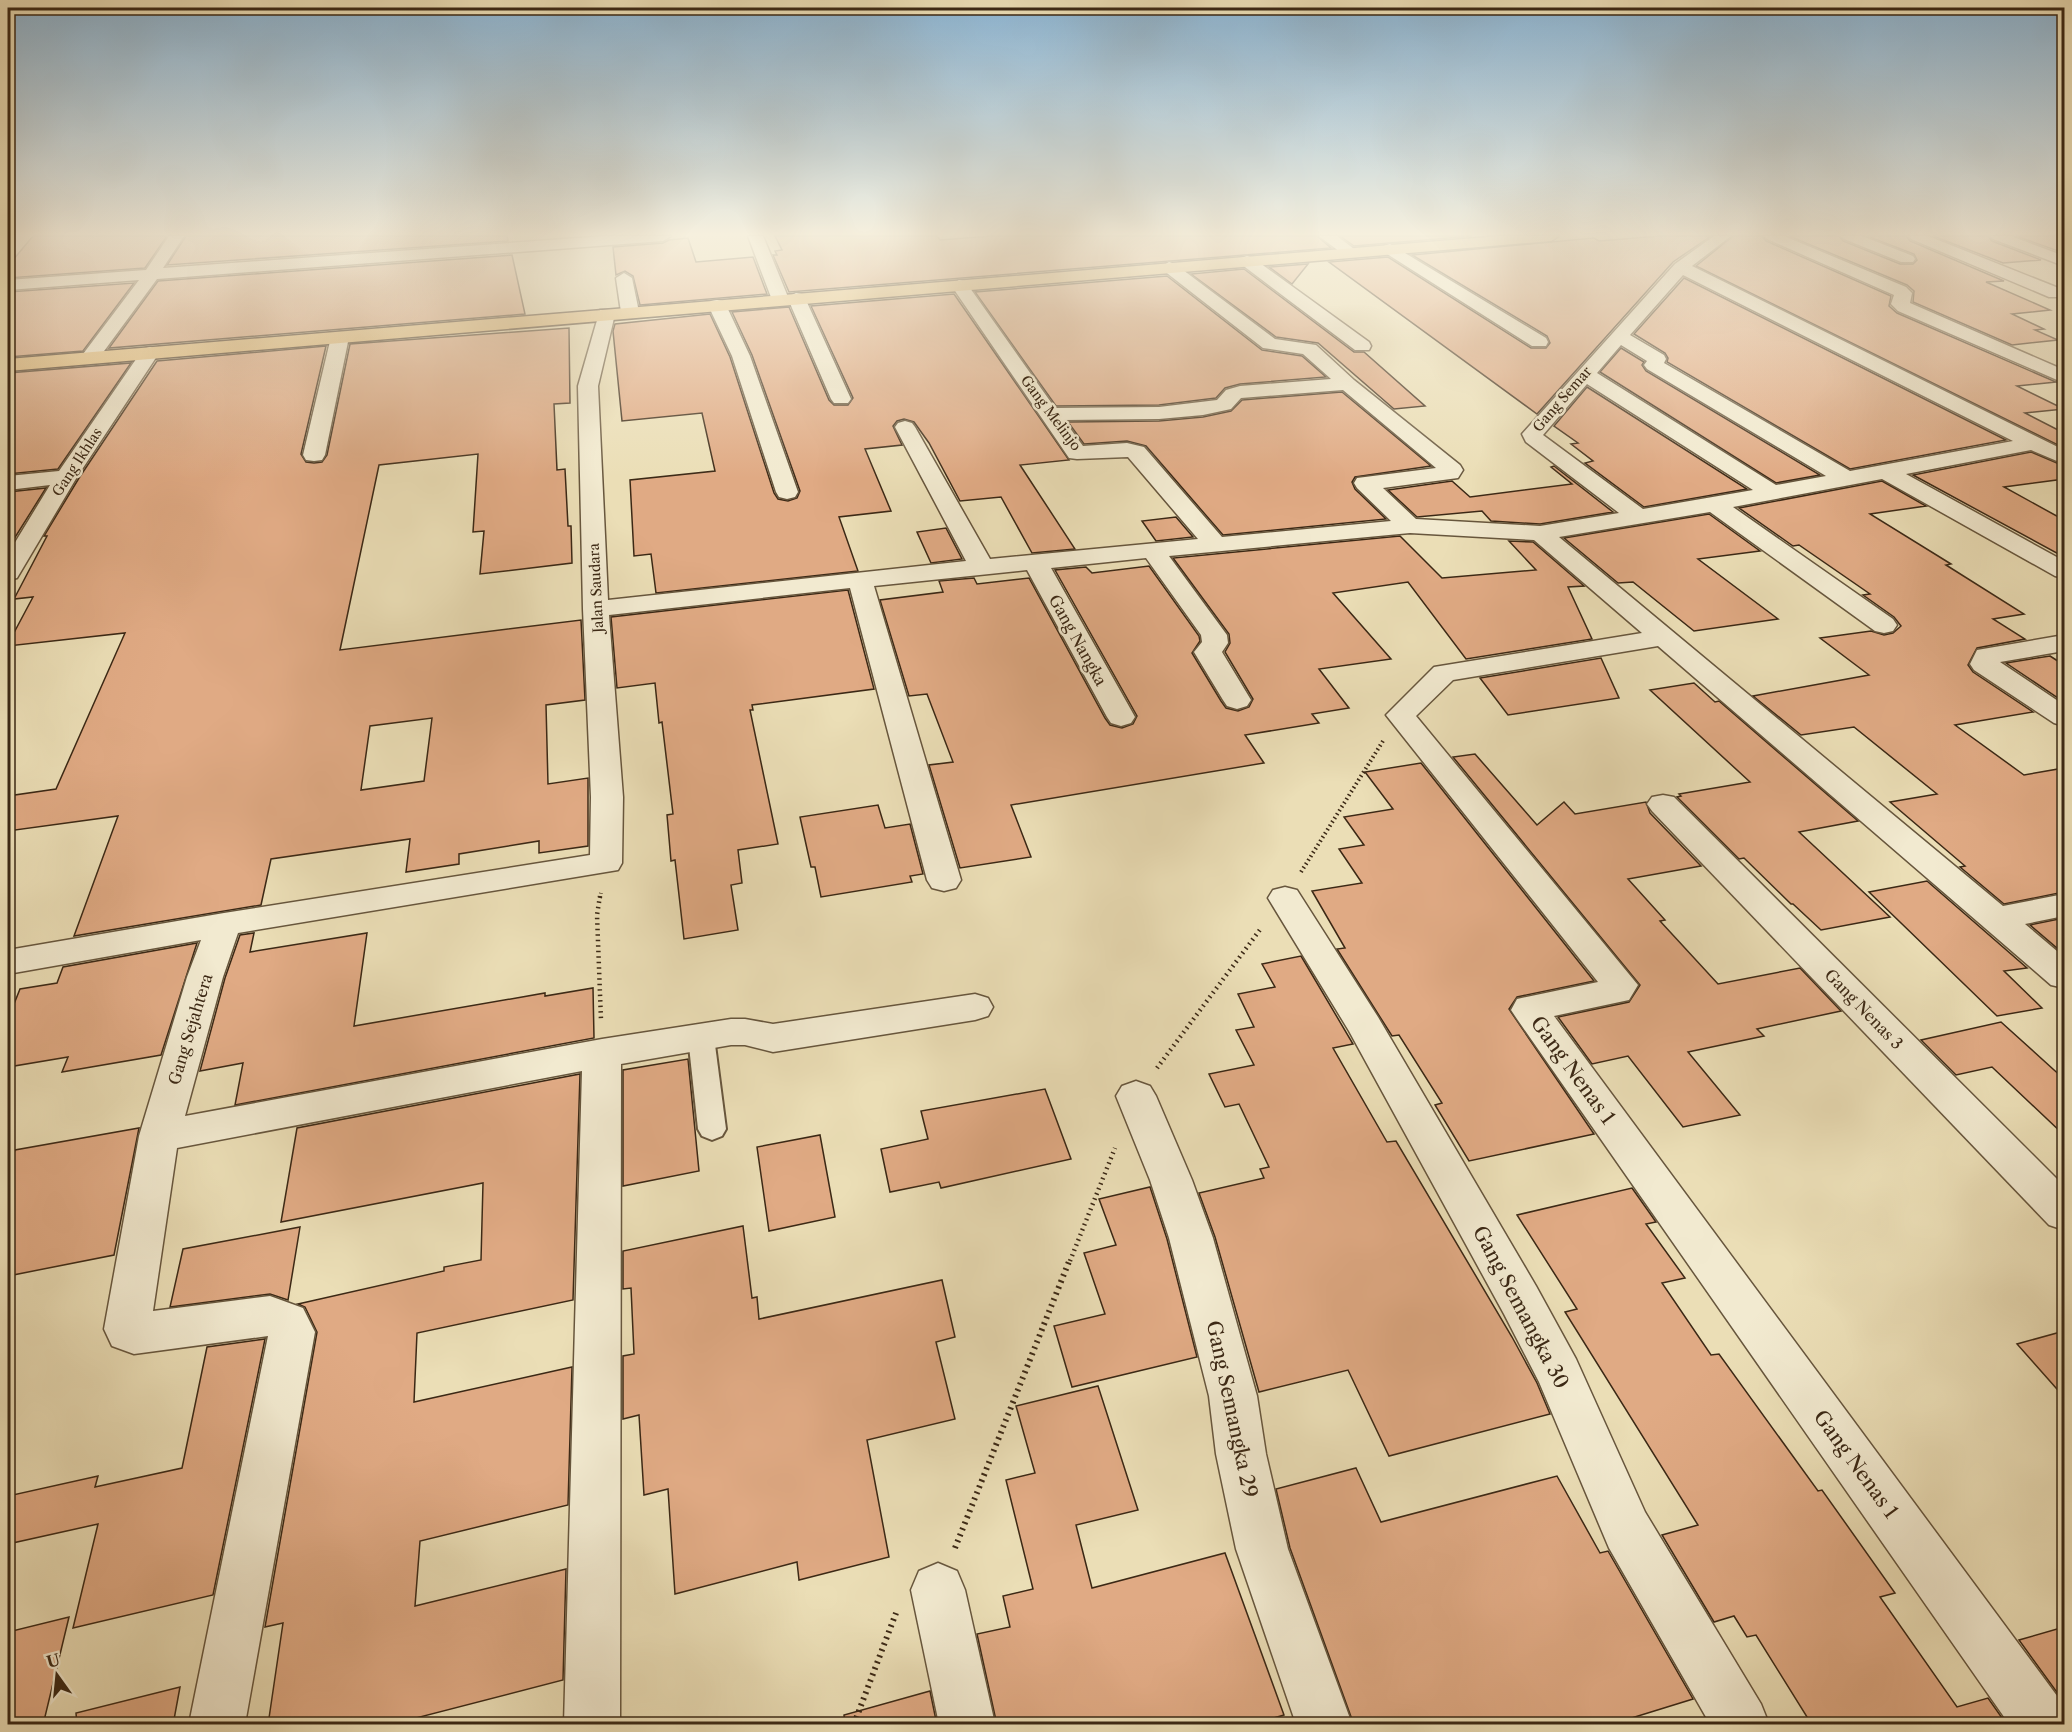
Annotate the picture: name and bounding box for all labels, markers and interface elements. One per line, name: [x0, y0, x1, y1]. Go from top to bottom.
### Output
street label: Gang Semar: [1529, 362, 1595, 436]
street label: Gang Melinjo: [1017, 372, 1085, 454]
street label: Gang Ikhlas: [48, 424, 106, 500]
street label: Jalan Saudara: [585, 542, 607, 635]
street label: Gang Nangka: [1045, 591, 1112, 690]
street label: Gang Nenas 3: [1821, 965, 1907, 1053]
street label: Gang Sejahtera: [164, 970, 217, 1087]
street label: Gang Nenas 1: [1526, 1011, 1621, 1129]
street label: Gang Semangka 30: [1468, 1221, 1574, 1393]
street label: Gang Semangka 29: [1201, 1318, 1263, 1500]
street label: Gang Nenas 1: [1809, 1405, 1904, 1523]
north arrow: [27, 1645, 87, 1705]
text: U: [44, 1649, 62, 1672]

